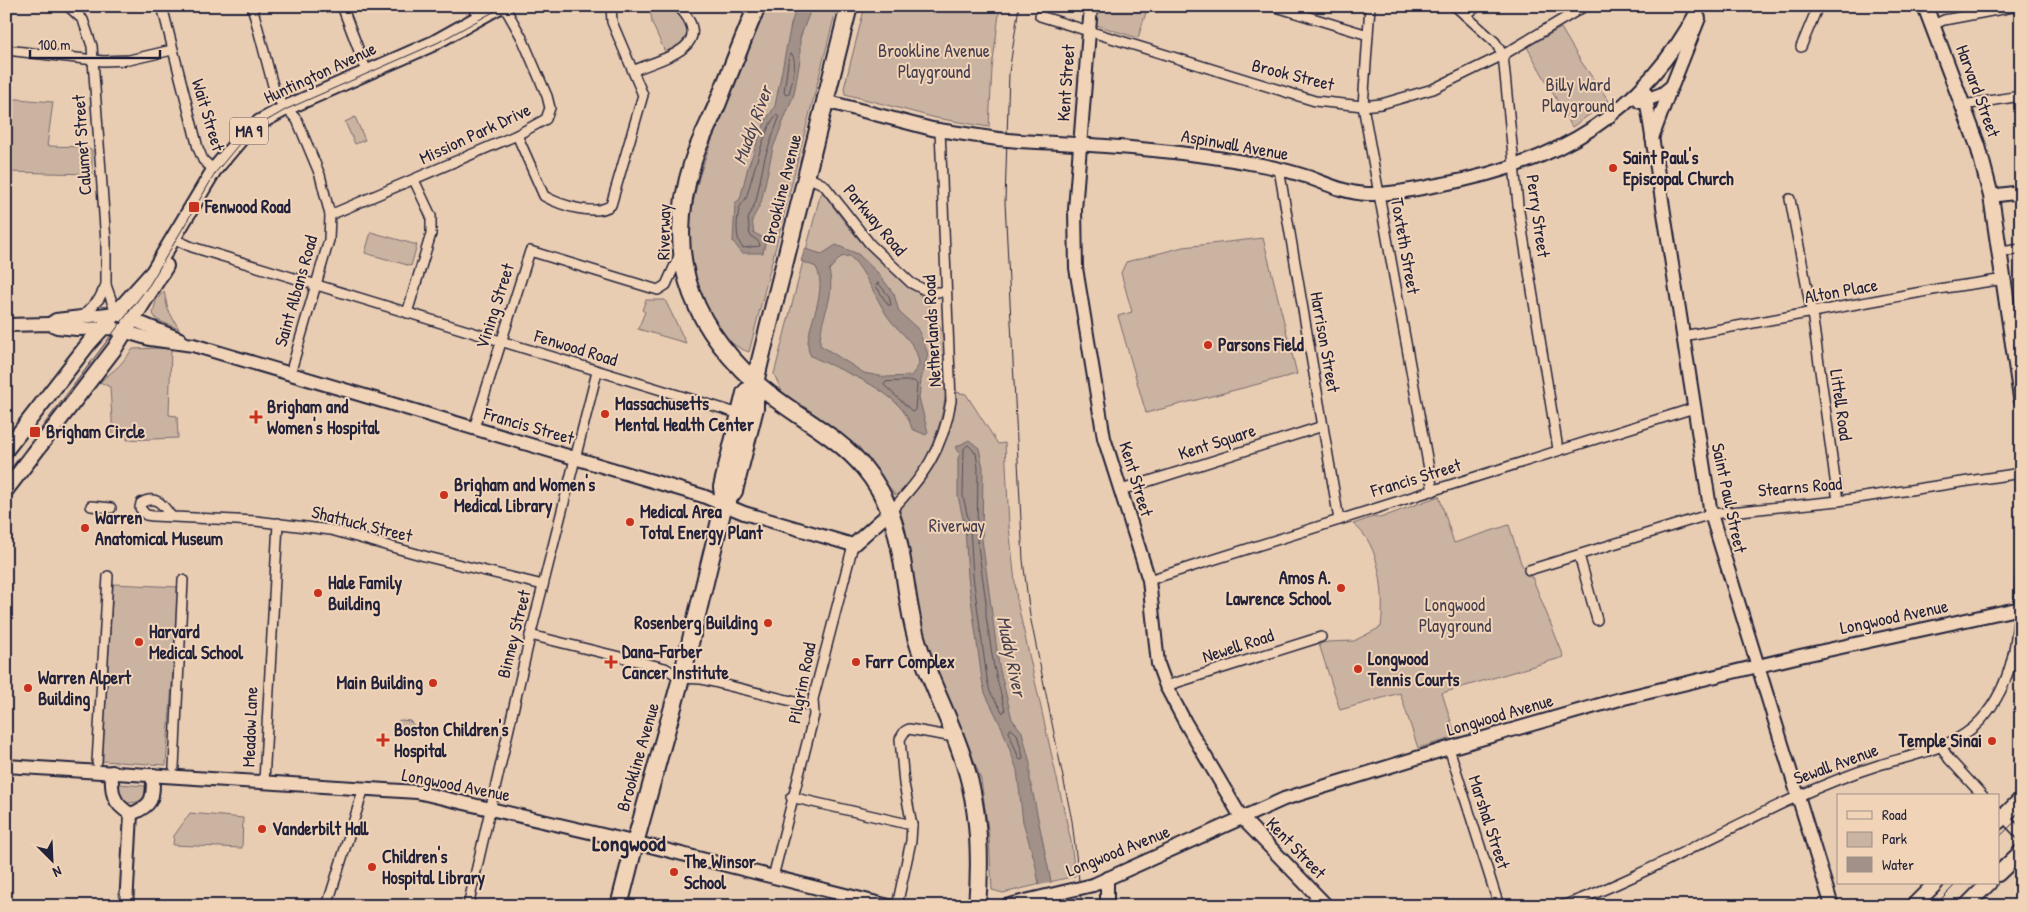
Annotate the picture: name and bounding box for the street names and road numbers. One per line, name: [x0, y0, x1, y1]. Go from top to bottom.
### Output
street label: Huntington Avenue: [259, 36, 380, 110]
street label: Harvard Street: [1950, 41, 2007, 141]
street label: Kent Street: [1050, 43, 1081, 122]
street label: Brook Street: [1249, 52, 1338, 97]
street label: Wait Street: [186, 76, 232, 155]
street label: Calumet Street: [65, 93, 97, 196]
street label: Mission Park Drive: [415, 97, 535, 170]
road number: MA 9: [230, 118, 268, 144]
street label: Aspinwall Avenue: [1179, 123, 1291, 166]
street label: Brookline Avenue: [756, 132, 807, 246]
street label: Perry Street: [1520, 173, 1557, 260]
street label: Parkway Road: [838, 178, 913, 261]
street label: Toxteth Street: [1385, 196, 1426, 297]
street label: Riverway: [651, 203, 676, 260]
street label: Saint Albans Road: [268, 232, 323, 349]
street label: Vining Street: [469, 259, 520, 352]
street label: Alton Place: [1802, 272, 1879, 309]
street label: Netherlands Road: [916, 274, 947, 388]
street label: Harrison Street: [1304, 290, 1347, 395]
street label: Fenwood Road: [531, 323, 621, 372]
street label: Littell Road: [1824, 368, 1859, 442]
street label: Francis Street: [480, 400, 578, 451]
street label: Kent Square: [1175, 417, 1259, 466]
street label: Kent Street: [1113, 438, 1160, 520]
street label: Saint Paul Street: [1706, 441, 1753, 556]
street label: Francis Street: [1367, 452, 1465, 503]
street label: Stearns Road: [1757, 470, 1843, 503]
street label: Shattuck Street: [309, 499, 416, 548]
street label: Binney Street: [490, 586, 537, 681]
street label: Longwood Avenue: [1838, 593, 1950, 640]
street label: Newell Road: [1199, 622, 1277, 669]
street label: Pilgrim Road: [781, 640, 822, 726]
street label: Meadow Lane: [236, 686, 263, 768]
street label: Longwood Avenue: [1444, 687, 1556, 742]
street label: Brookline Avenue: [610, 700, 665, 814]
street label: Sewall Avenue: [1790, 737, 1882, 790]
street label: Longwood Avenue: [400, 762, 512, 807]
street label: Marshal Street: [1463, 772, 1517, 873]
street label: Kent Street: [1261, 811, 1333, 885]
street label: Longwood Avenue: [1062, 818, 1173, 883]

